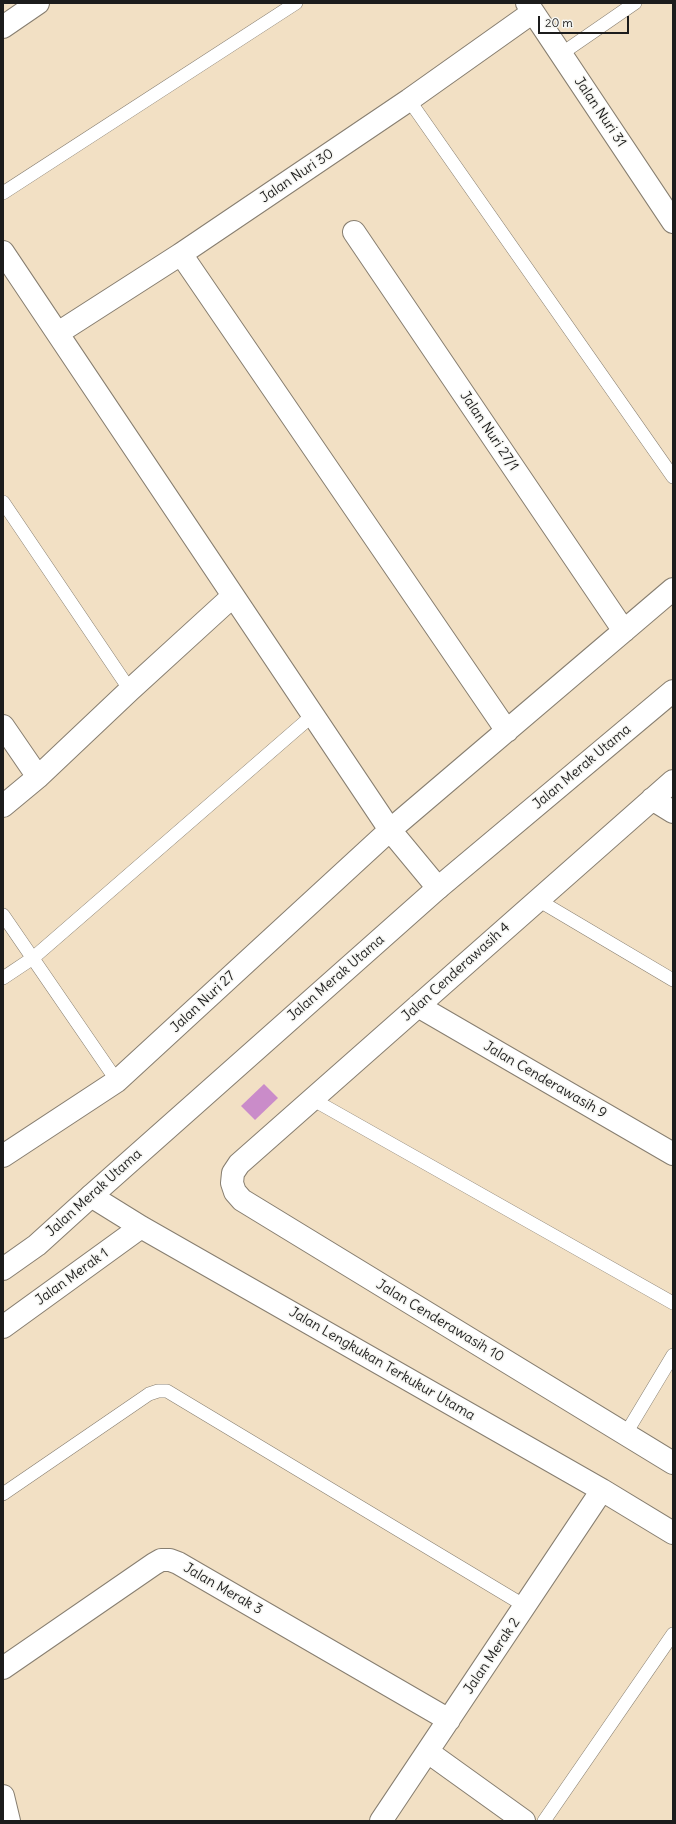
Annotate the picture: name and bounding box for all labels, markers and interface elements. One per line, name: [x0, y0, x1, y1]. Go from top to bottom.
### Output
scale bar: [540, 8, 631, 34]
text: 20 m: [545, 15, 573, 30]
street label: Jalan Nuri 31: [570, 74, 630, 150]
street label: Jalan Nuri 30: [257, 145, 337, 207]
street label: Jalan Nuri 27/1: [456, 388, 522, 474]
street label: Jalan Merak Utama: [529, 721, 635, 813]
street label: Jalan Cenderawasih 4: [399, 919, 513, 1025]
street label: Jalan Merak Utama: [284, 931, 388, 1025]
street label: Jalan Nuri 27: [167, 968, 239, 1036]
street label: Jalan Cenderawasih 9: [480, 1038, 610, 1122]
street label: Jalan Merak Utama: [43, 1146, 145, 1240]
street label: Jalan Merak 1: [32, 1245, 112, 1309]
street label: Jalan Cenderawasih 10: [373, 1276, 507, 1366]
street label: Jalan Lengkukan Terkukur Utama: [286, 1304, 478, 1424]
street label: Jalan Merak 3: [181, 1560, 265, 1618]
street label: Jalan Merak 2: [460, 1615, 524, 1697]

